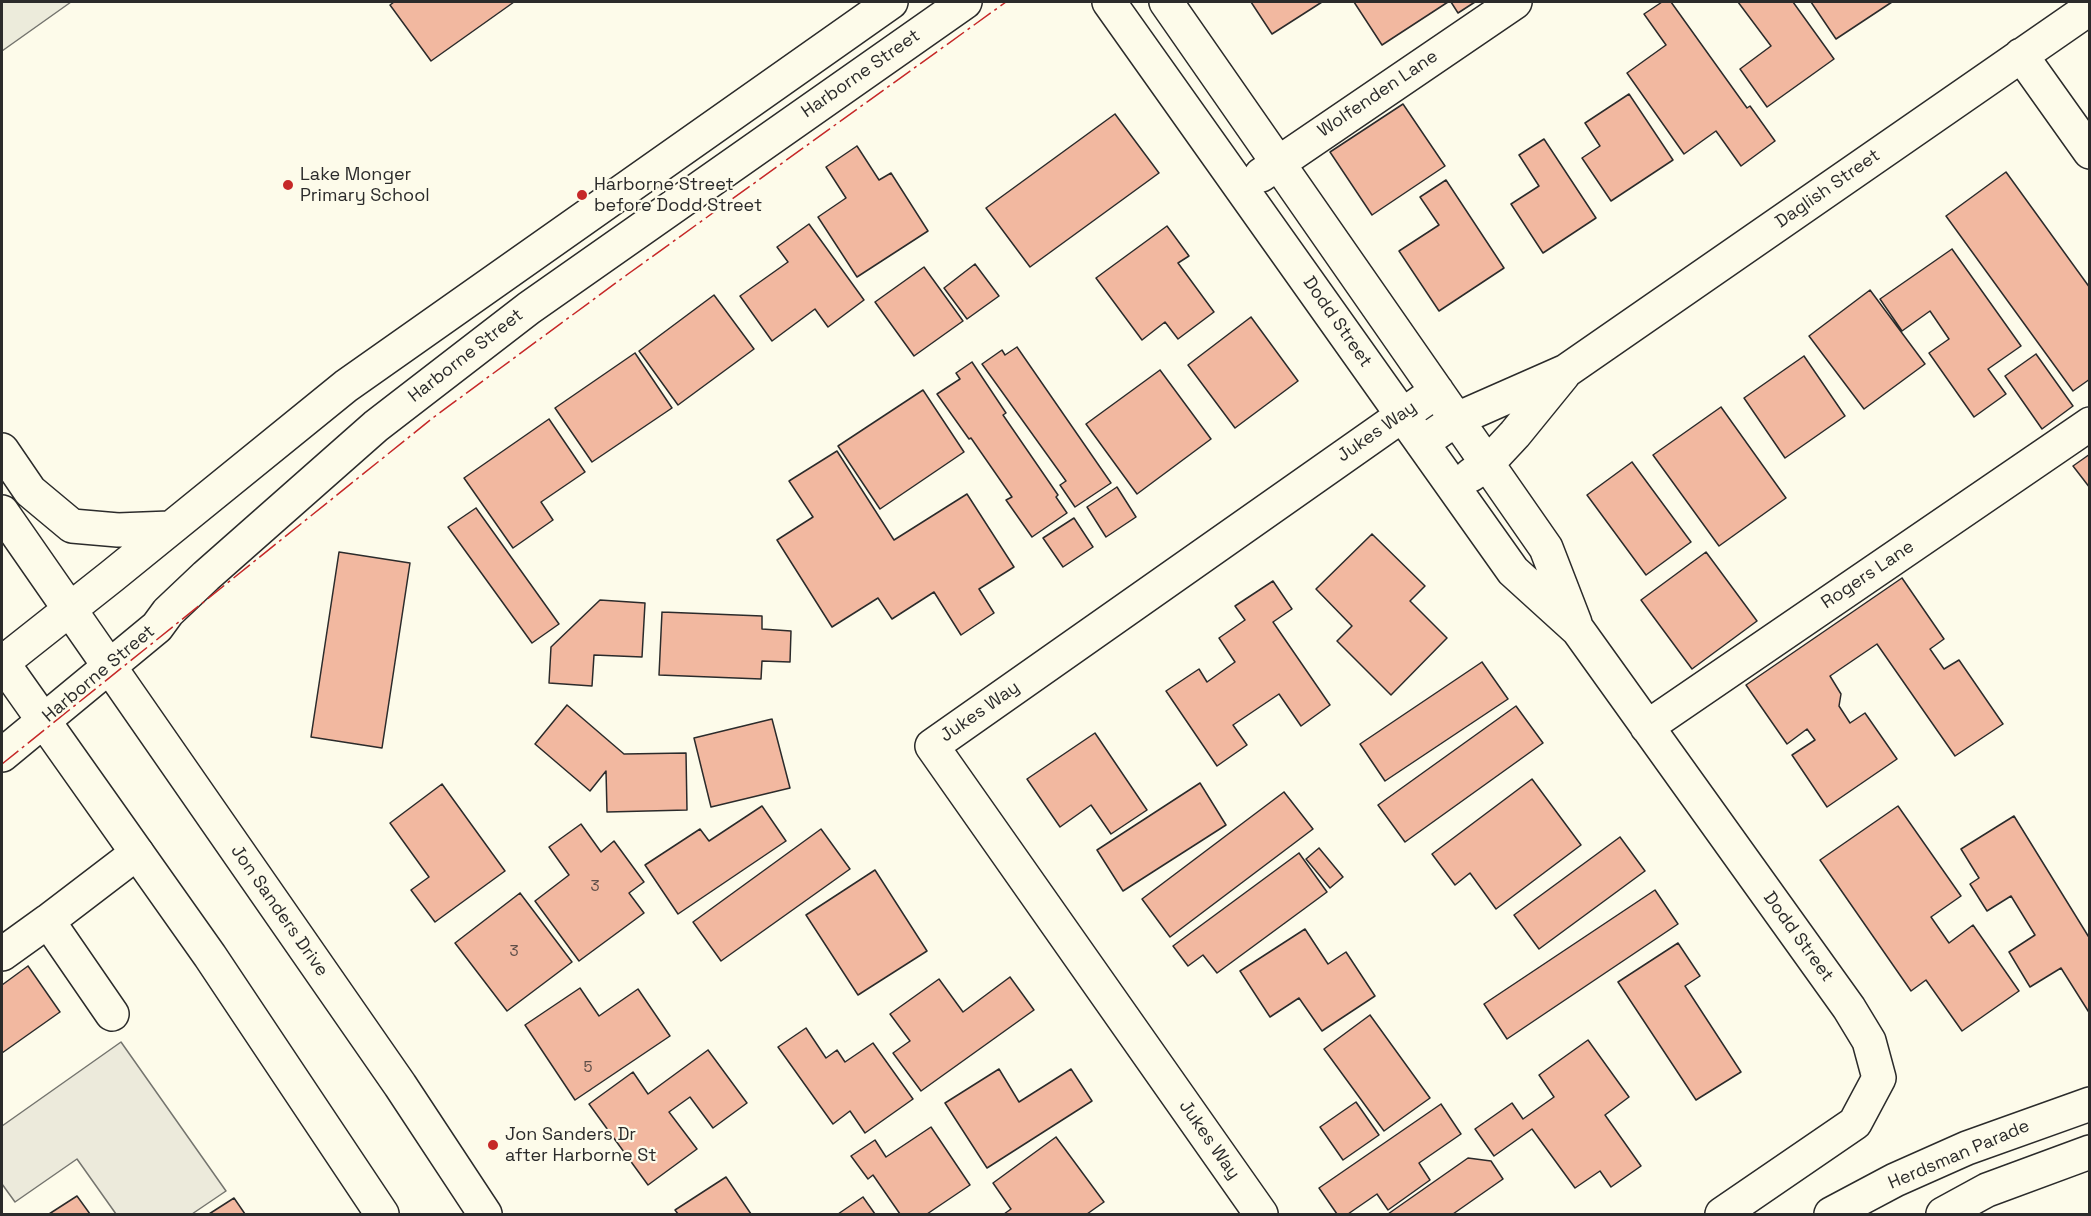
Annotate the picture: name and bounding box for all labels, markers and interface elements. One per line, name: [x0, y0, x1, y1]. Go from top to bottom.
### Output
street label: Harborne Street: [798, 25, 924, 123]
street label: Wolfenden Lane: [1314, 46, 1442, 142]
street label: Daglish Street: [1772, 145, 1884, 233]
place label: Lake Monger Primary School: [300, 164, 430, 207]
place label: Harborne Street before Dodd Street: [594, 174, 762, 216]
marker: Lake Monger Primary School: [281, 178, 295, 192]
marker: Harborne Street before Dodd Street: [575, 188, 589, 202]
street label: Dodd Street: [1298, 272, 1376, 372]
street label: Harborne Street: [404, 304, 528, 408]
street label: Jukes Way: [1333, 397, 1421, 467]
street label: Rogers Lane: [1817, 536, 1919, 614]
street label: Harborne Street: [39, 621, 159, 727]
street label: Jukes Way: [936, 677, 1024, 747]
street label: Jon Sanders Drive: [226, 841, 332, 981]
house number: 3: [590, 878, 600, 896]
street label: Dodd Street: [1758, 888, 1838, 986]
house number: 3: [509, 943, 519, 961]
house number: 5: [584, 1059, 592, 1077]
street label: Jukes Way: [1174, 1096, 1244, 1184]
street label: Herdsman Parade: [1885, 1116, 2033, 1194]
place label: Jon Sanders Dr after Harborne St: [505, 1124, 657, 1166]
marker: Jon Sanders Dr after Harborne St: [486, 1138, 500, 1152]

